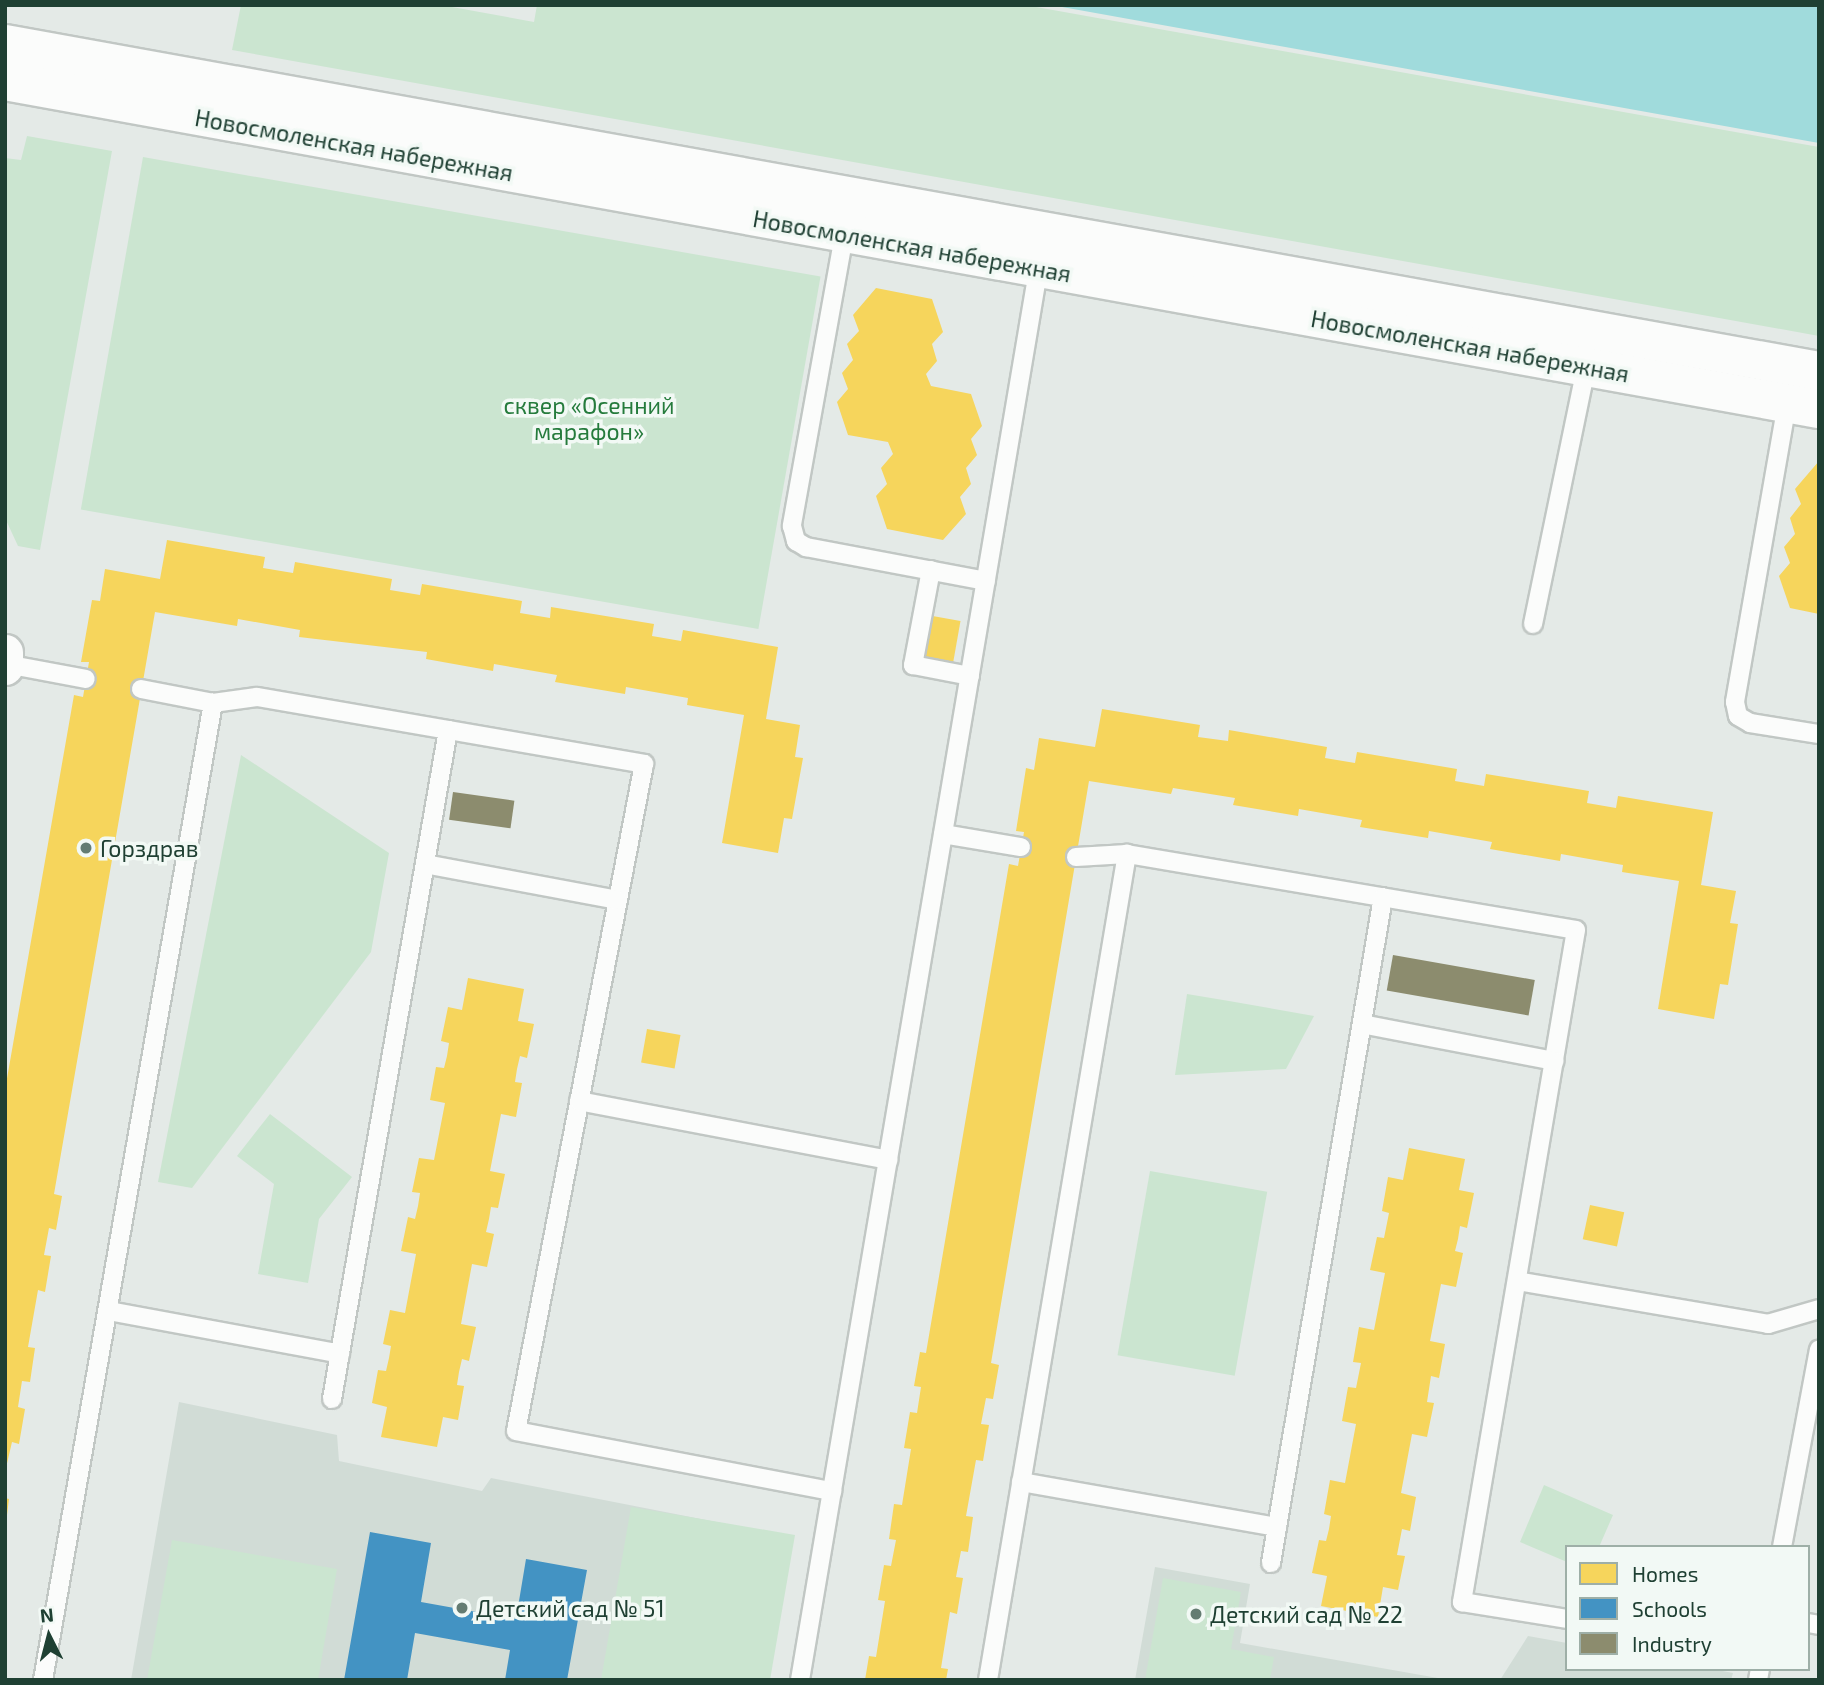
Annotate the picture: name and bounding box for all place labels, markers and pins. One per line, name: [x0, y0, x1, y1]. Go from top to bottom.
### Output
place label: Горздрав: [100, 834, 198, 862]
marker: Горздрав: [78, 840, 94, 856]
place label: Детский сад № 51: [476, 1594, 665, 1622]
marker: Детский сад № 51: [454, 1600, 470, 1616]
place label: Детский сад № 22: [1210, 1600, 1403, 1628]
marker: Детский сад № 22: [1188, 1606, 1204, 1622]

